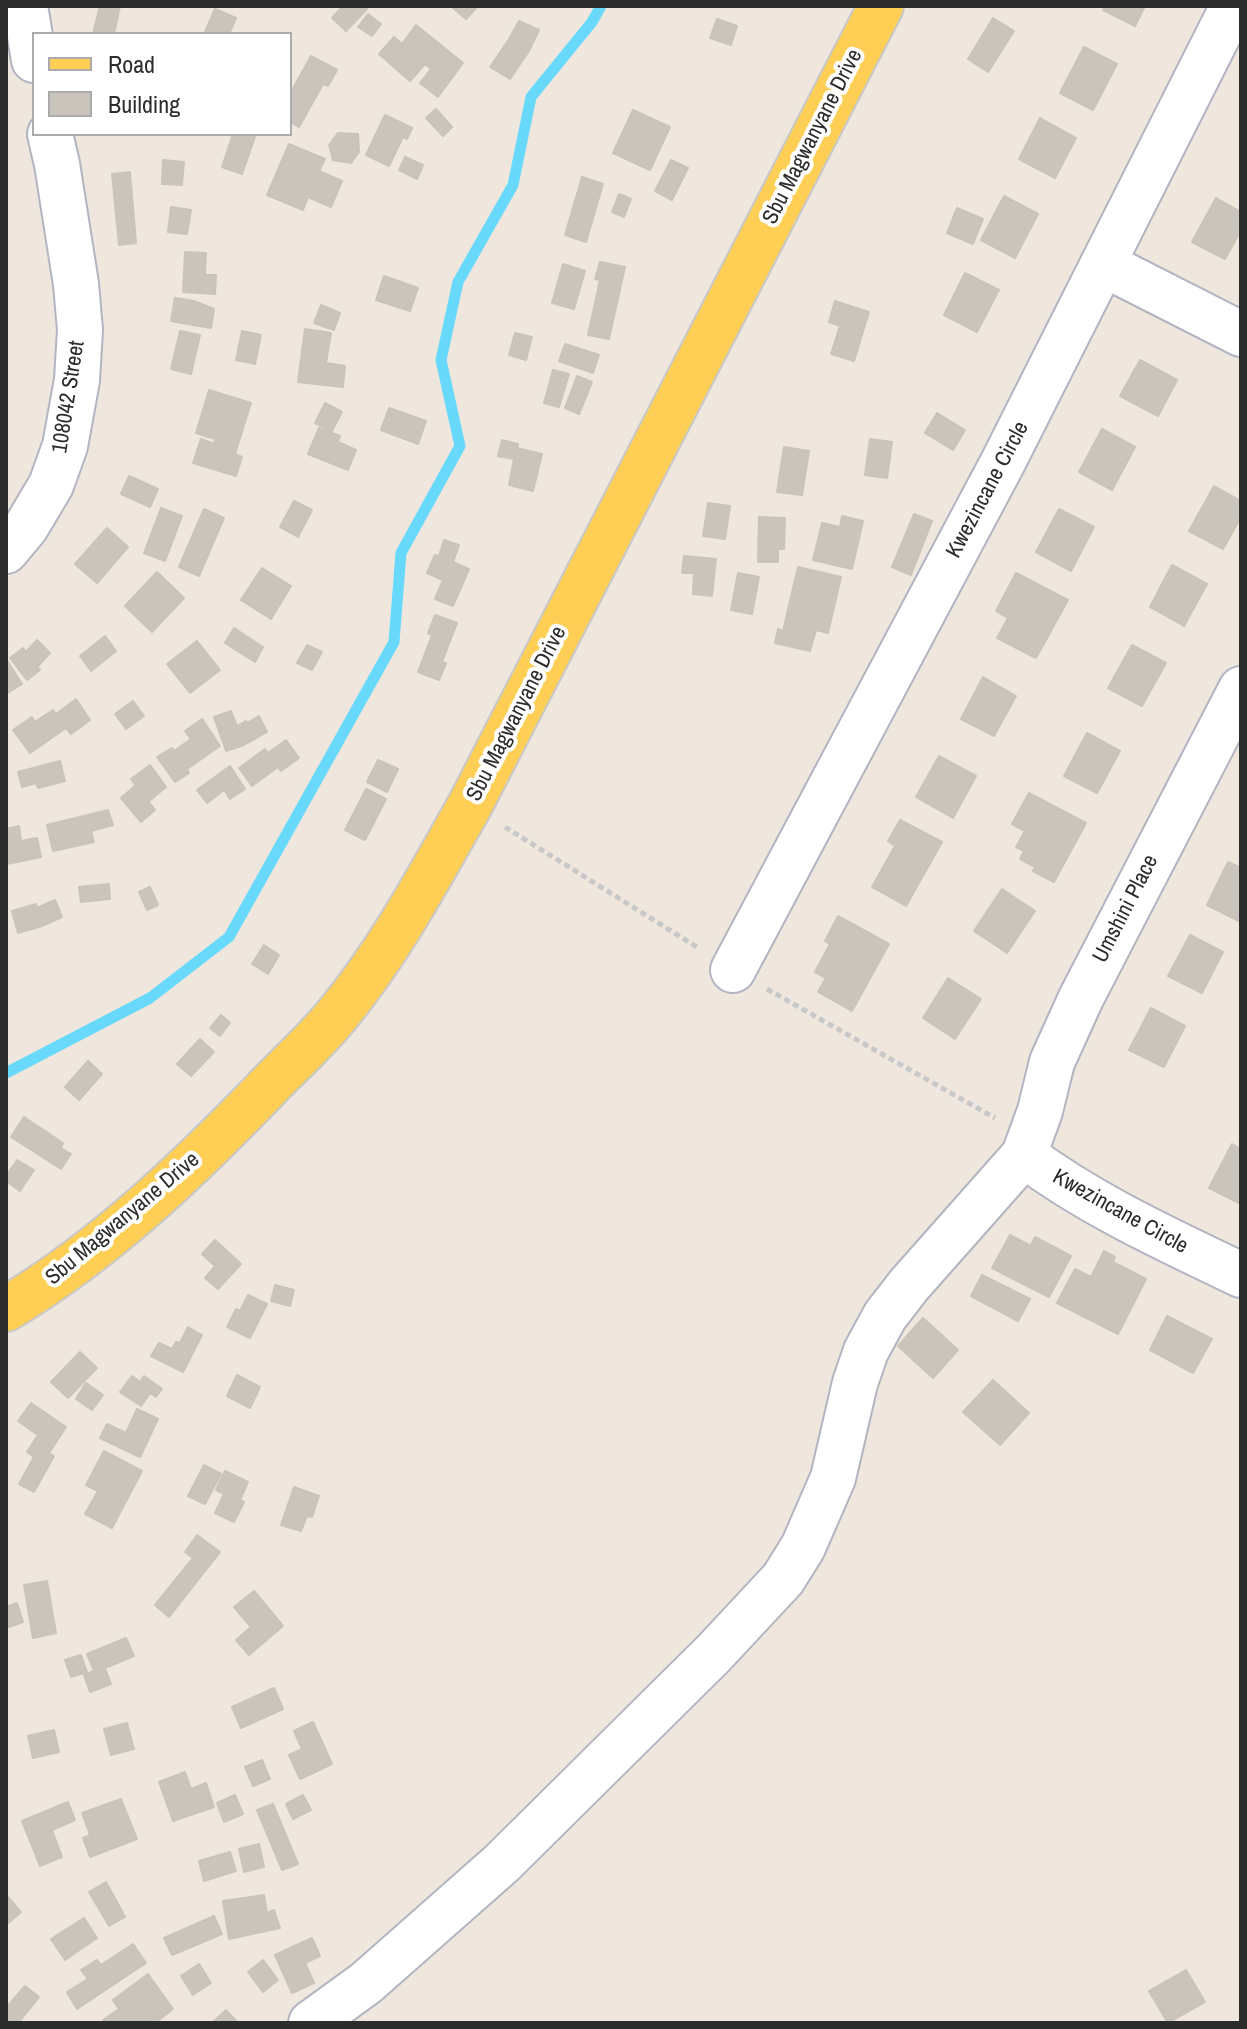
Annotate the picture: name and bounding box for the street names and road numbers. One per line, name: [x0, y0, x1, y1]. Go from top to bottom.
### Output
street label: Sbu Magwanyane Drive: [758, 45, 868, 229]
street label: 108042 Street: [47, 339, 91, 455]
street label: Kwezincane Circle: [941, 417, 1035, 563]
street label: Sbu Magwanyane Drive: [462, 622, 572, 806]
street label: Umshini Place: [1088, 851, 1164, 967]
street label: Sbu Magwanyane Drive: [41, 1147, 205, 1291]
street label: Kwezincane Circle: [1048, 1164, 1192, 1260]

